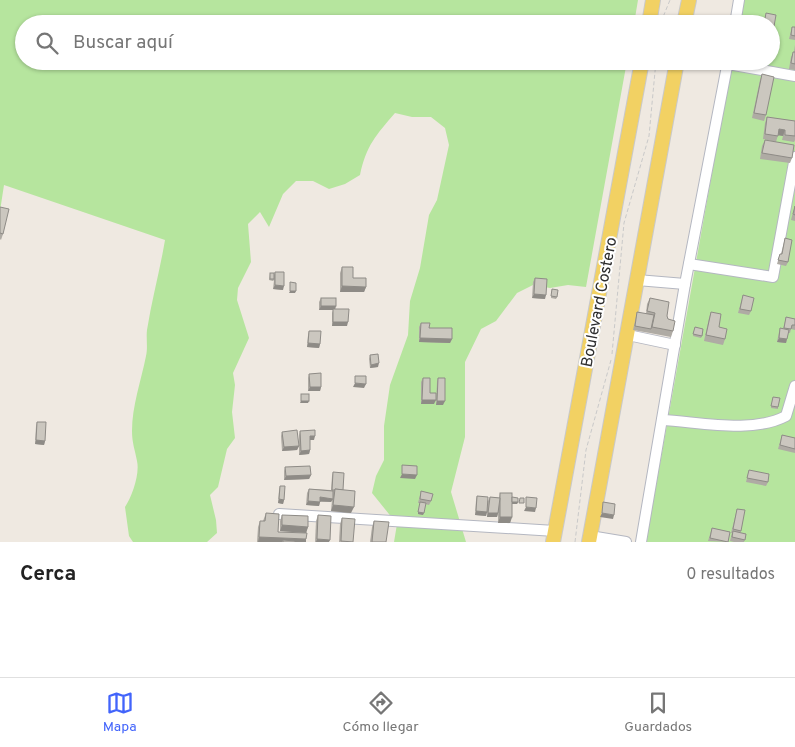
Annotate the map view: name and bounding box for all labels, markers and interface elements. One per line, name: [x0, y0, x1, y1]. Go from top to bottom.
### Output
search box: [15, 15, 780, 70]
icon: search: [33, 29, 61, 57]
text: Buscar aquí: [73, 31, 173, 55]
street label: Boulevard Costero: [578, 236, 622, 369]
text: Cerca: [20, 561, 76, 588]
text: 0 resultados: [686, 565, 775, 585]
tab: Mapa: [103, 689, 137, 736]
tab: Cómo llegar: [342, 689, 419, 736]
tab: Guardados: [624, 689, 692, 736]

